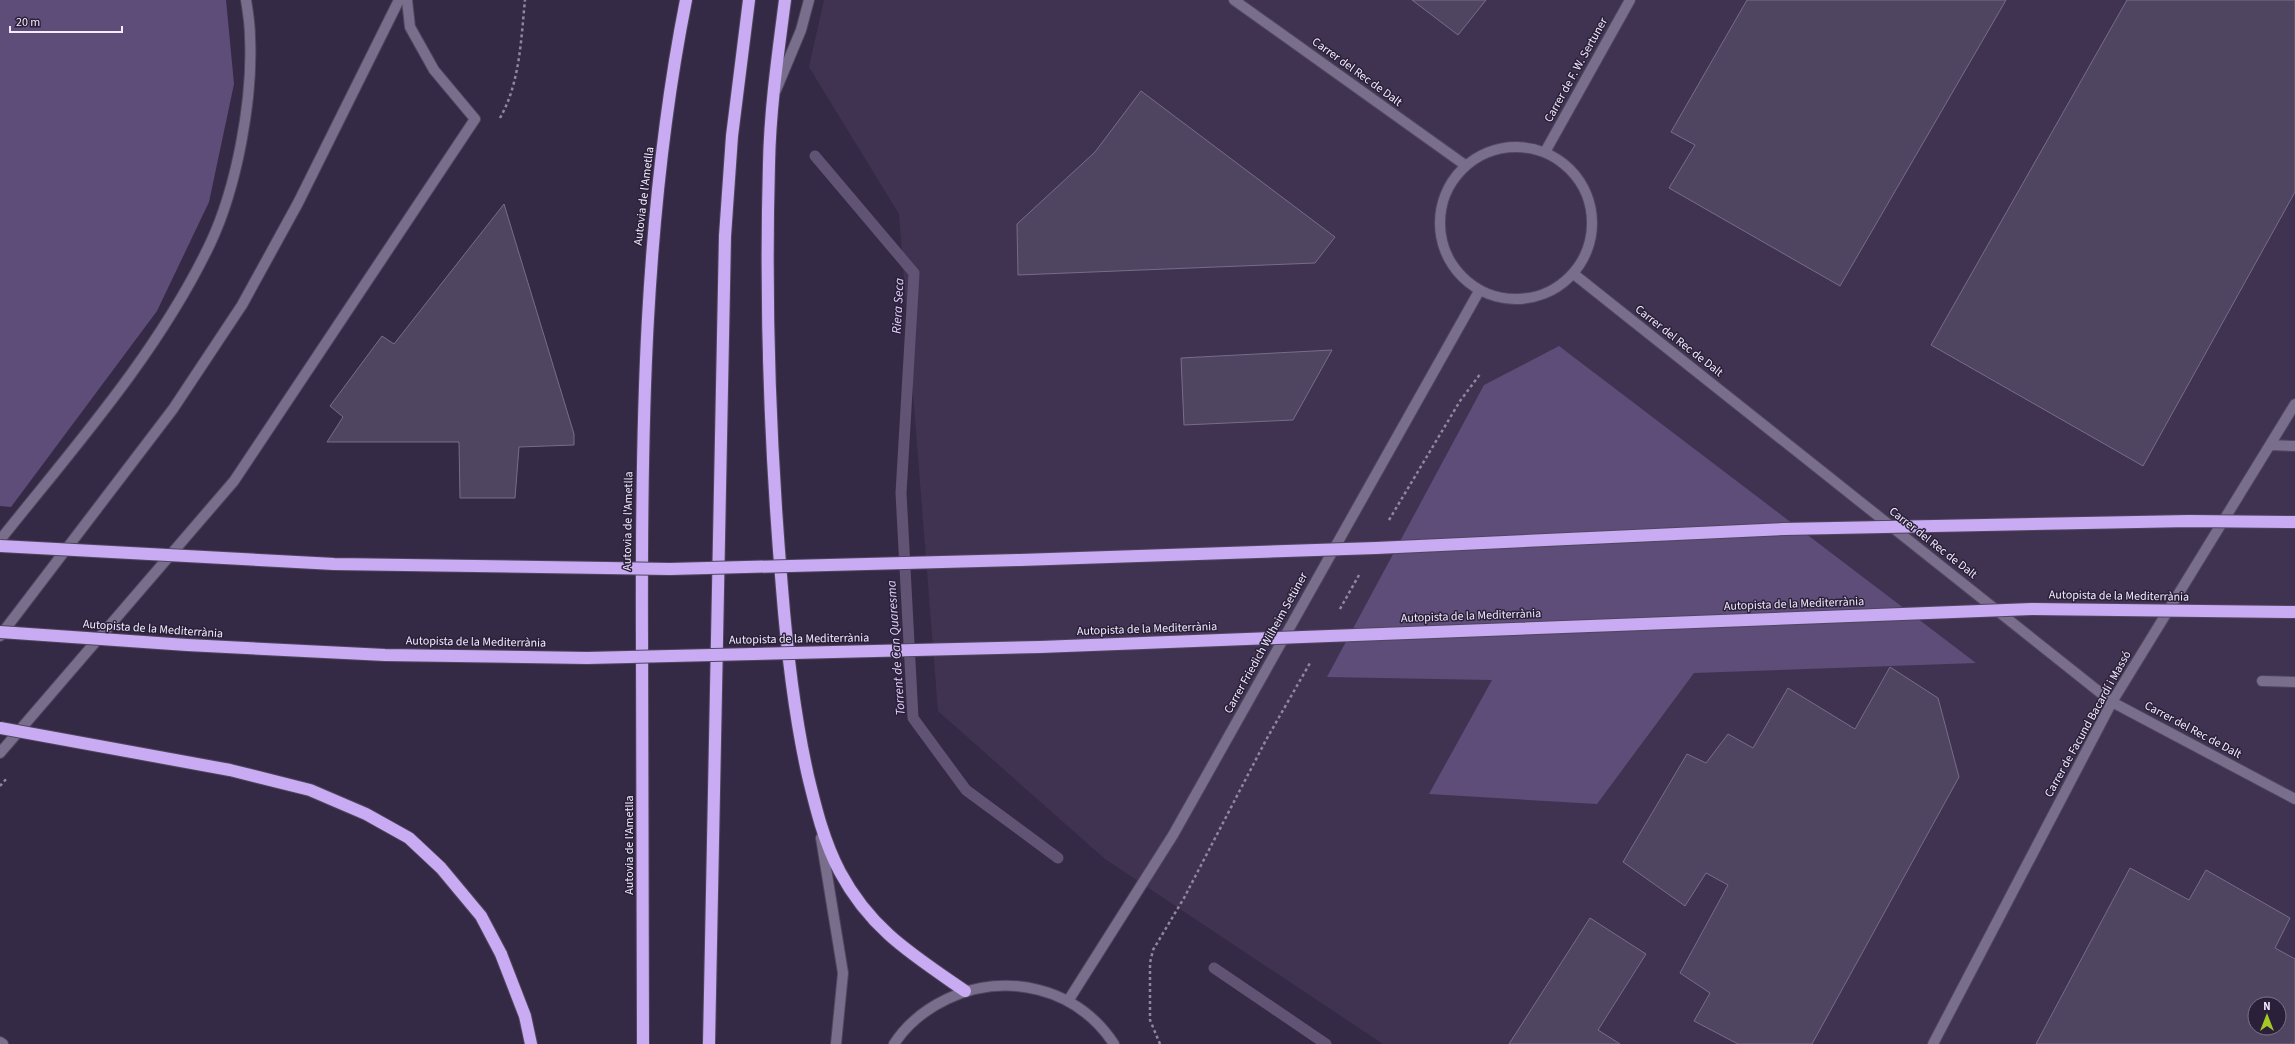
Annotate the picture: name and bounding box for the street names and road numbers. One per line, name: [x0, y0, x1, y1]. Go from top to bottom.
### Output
street label: Carrer de F. W. Sertuner: [1540, 14, 1612, 125]
street label: Carrer del Rec de Dalt: [1308, 33, 1406, 111]
street label: Autovia de l'Ametlla: [630, 146, 658, 246]
street label: Carrer del Rec de Dalt: [1631, 301, 1727, 381]
street label: Autovia de l'Ametlla: [619, 471, 637, 571]
street label: Carrer del Rec de Dalt: [1885, 503, 1981, 583]
street label: Carrer Friedich Wilheim Setüner: [1220, 569, 1312, 717]
street label: Autopista de la Mediterrània: [2049, 586, 2189, 606]
street label: Autopista de la Mediterrània: [1724, 593, 1864, 615]
street label: Autopista de la Mediterrània: [1401, 605, 1541, 627]
street label: Autopista de la Mediterrània: [82, 616, 224, 642]
street label: Autopista de la Mediterrània: [1077, 618, 1217, 640]
street label: Autopista de la Mediterrània: [729, 629, 869, 649]
street label: Autopista de la Mediterrània: [406, 632, 546, 652]
street label: Carrer de Facund Bacardí i Massó: [2041, 648, 2135, 800]
street label: Carrer del Rec de Dalt: [2141, 697, 2245, 763]
street label: Autovia de l'Ametlla: [621, 795, 638, 895]

